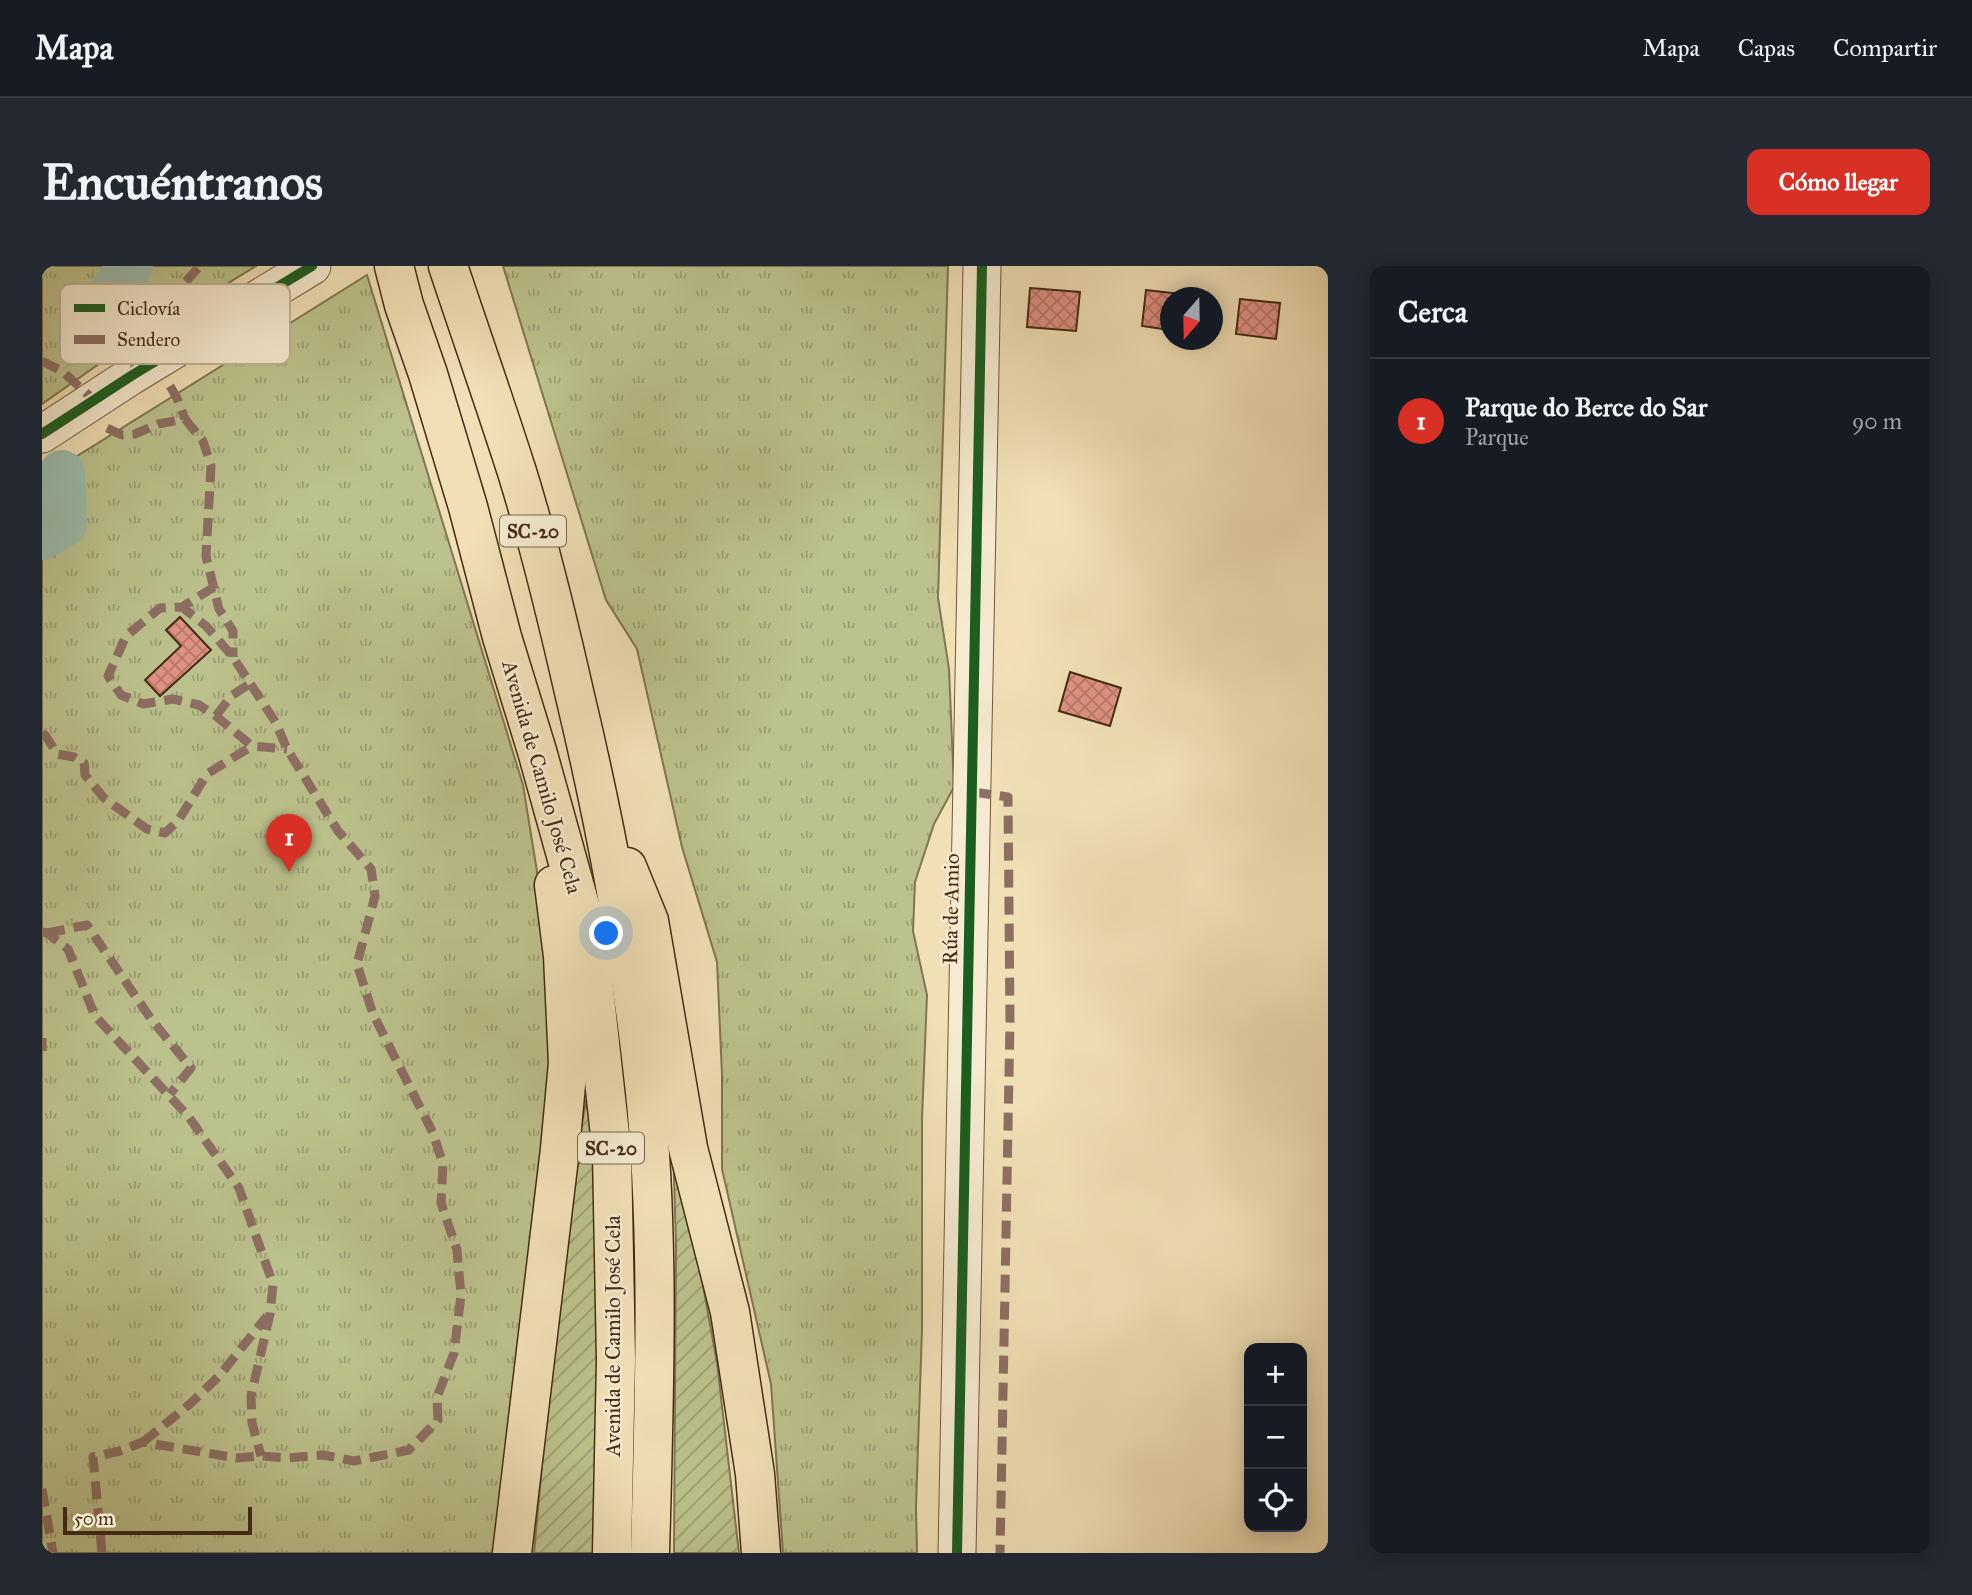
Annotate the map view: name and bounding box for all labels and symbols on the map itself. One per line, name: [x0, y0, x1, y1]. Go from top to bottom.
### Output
legend: [60, 284, 290, 364]
north arrow: [1160, 287, 1223, 350]
text: Ciclovía: [117, 297, 181, 320]
text: Sendero: [117, 328, 181, 351]
road number: SC-20: [500, 515, 566, 546]
street label: Avenida de Camilo José Cela: [496, 656, 588, 897]
pin: 1: [266, 814, 312, 872]
street label: Rúa de Amio: [937, 853, 965, 965]
your location: [589, 916, 623, 950]
road number: SC-20: [578, 1132, 644, 1164]
street label: Avenida de Camilo José Cela: [600, 1215, 626, 1458]
scale bar: [63, 1504, 252, 1536]

